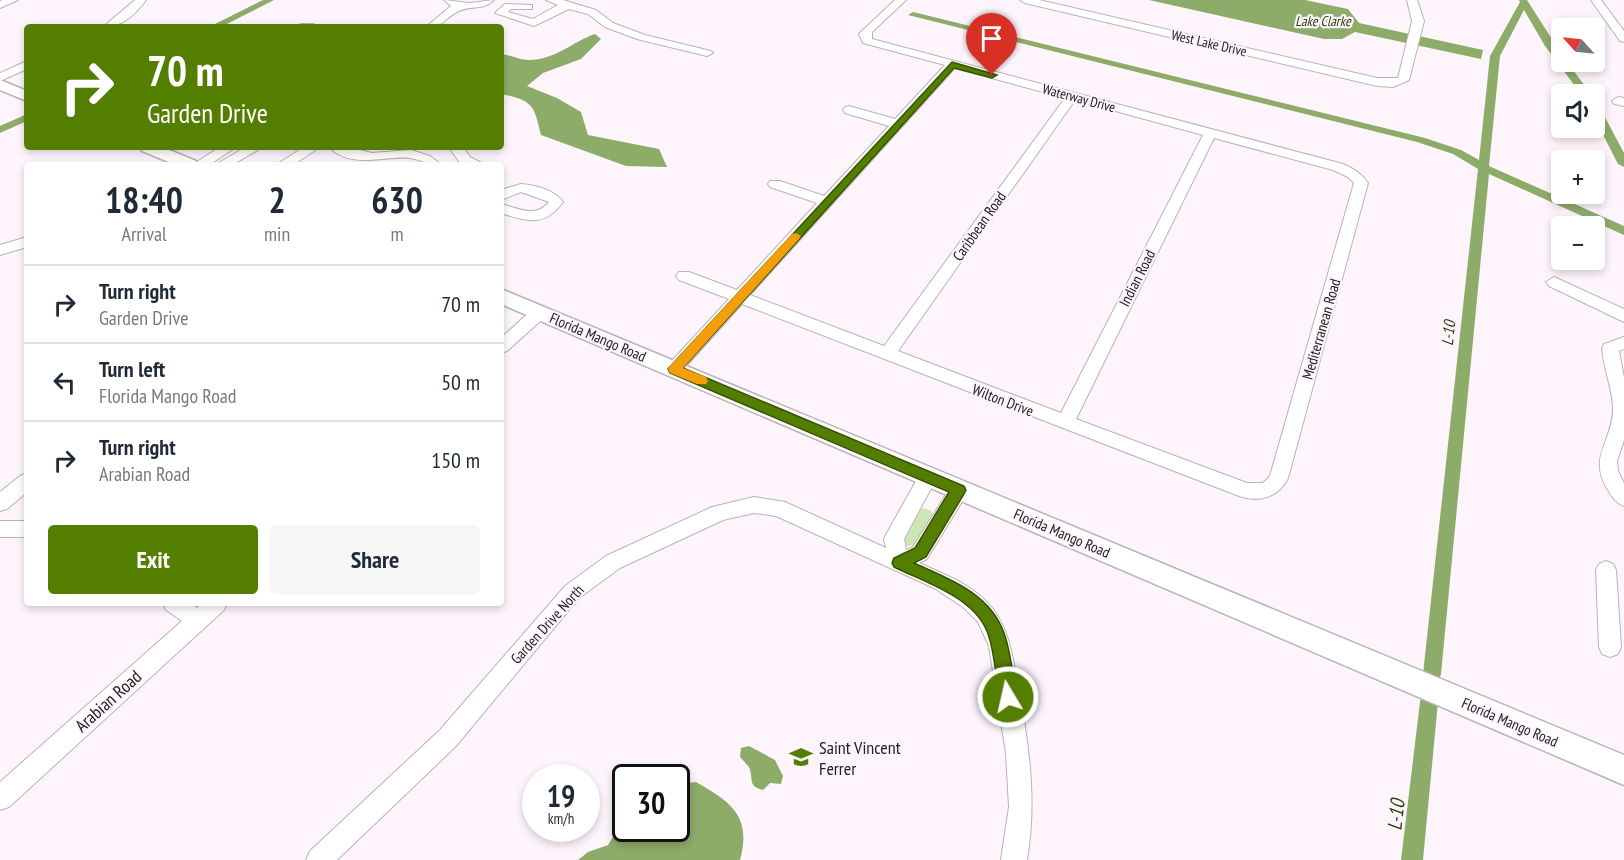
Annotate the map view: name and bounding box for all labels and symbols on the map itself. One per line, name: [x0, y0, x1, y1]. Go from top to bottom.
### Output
water label: Lake Clarke: [1295, 12, 1352, 30]
pin: [966, 13, 1017, 75]
north arrow: [1551, 18, 1605, 72]
street label: West Lake Drive: [1169, 26, 1249, 60]
street label: Waterway Drive: [1040, 80, 1118, 116]
street label: Caribbean Road: [948, 188, 1010, 264]
street label: Indian Road: [1115, 246, 1159, 310]
street label: Mediterranean Road: [1298, 276, 1344, 382]
street label: Florida Mango Road: [547, 308, 649, 366]
water label: L-10: [1437, 318, 1459, 346]
street label: Wilton Drive: [970, 380, 1036, 420]
street label: Florida Mango Road: [1011, 504, 1113, 562]
street label: Garden Drive North: [506, 580, 588, 668]
street label: Arabian Road: [70, 665, 146, 737]
position arrow: [976, 665, 1040, 729]
street label: Florida Mango Road: [1459, 693, 1561, 751]
place label: Saint Vincent Ferrer: [819, 736, 901, 780]
school or university icon: Saint Vincent Ferrer: [788, 744, 814, 770]
speed limit sign: 30: [612, 764, 690, 842]
water label: L-10: [1381, 796, 1411, 832]

